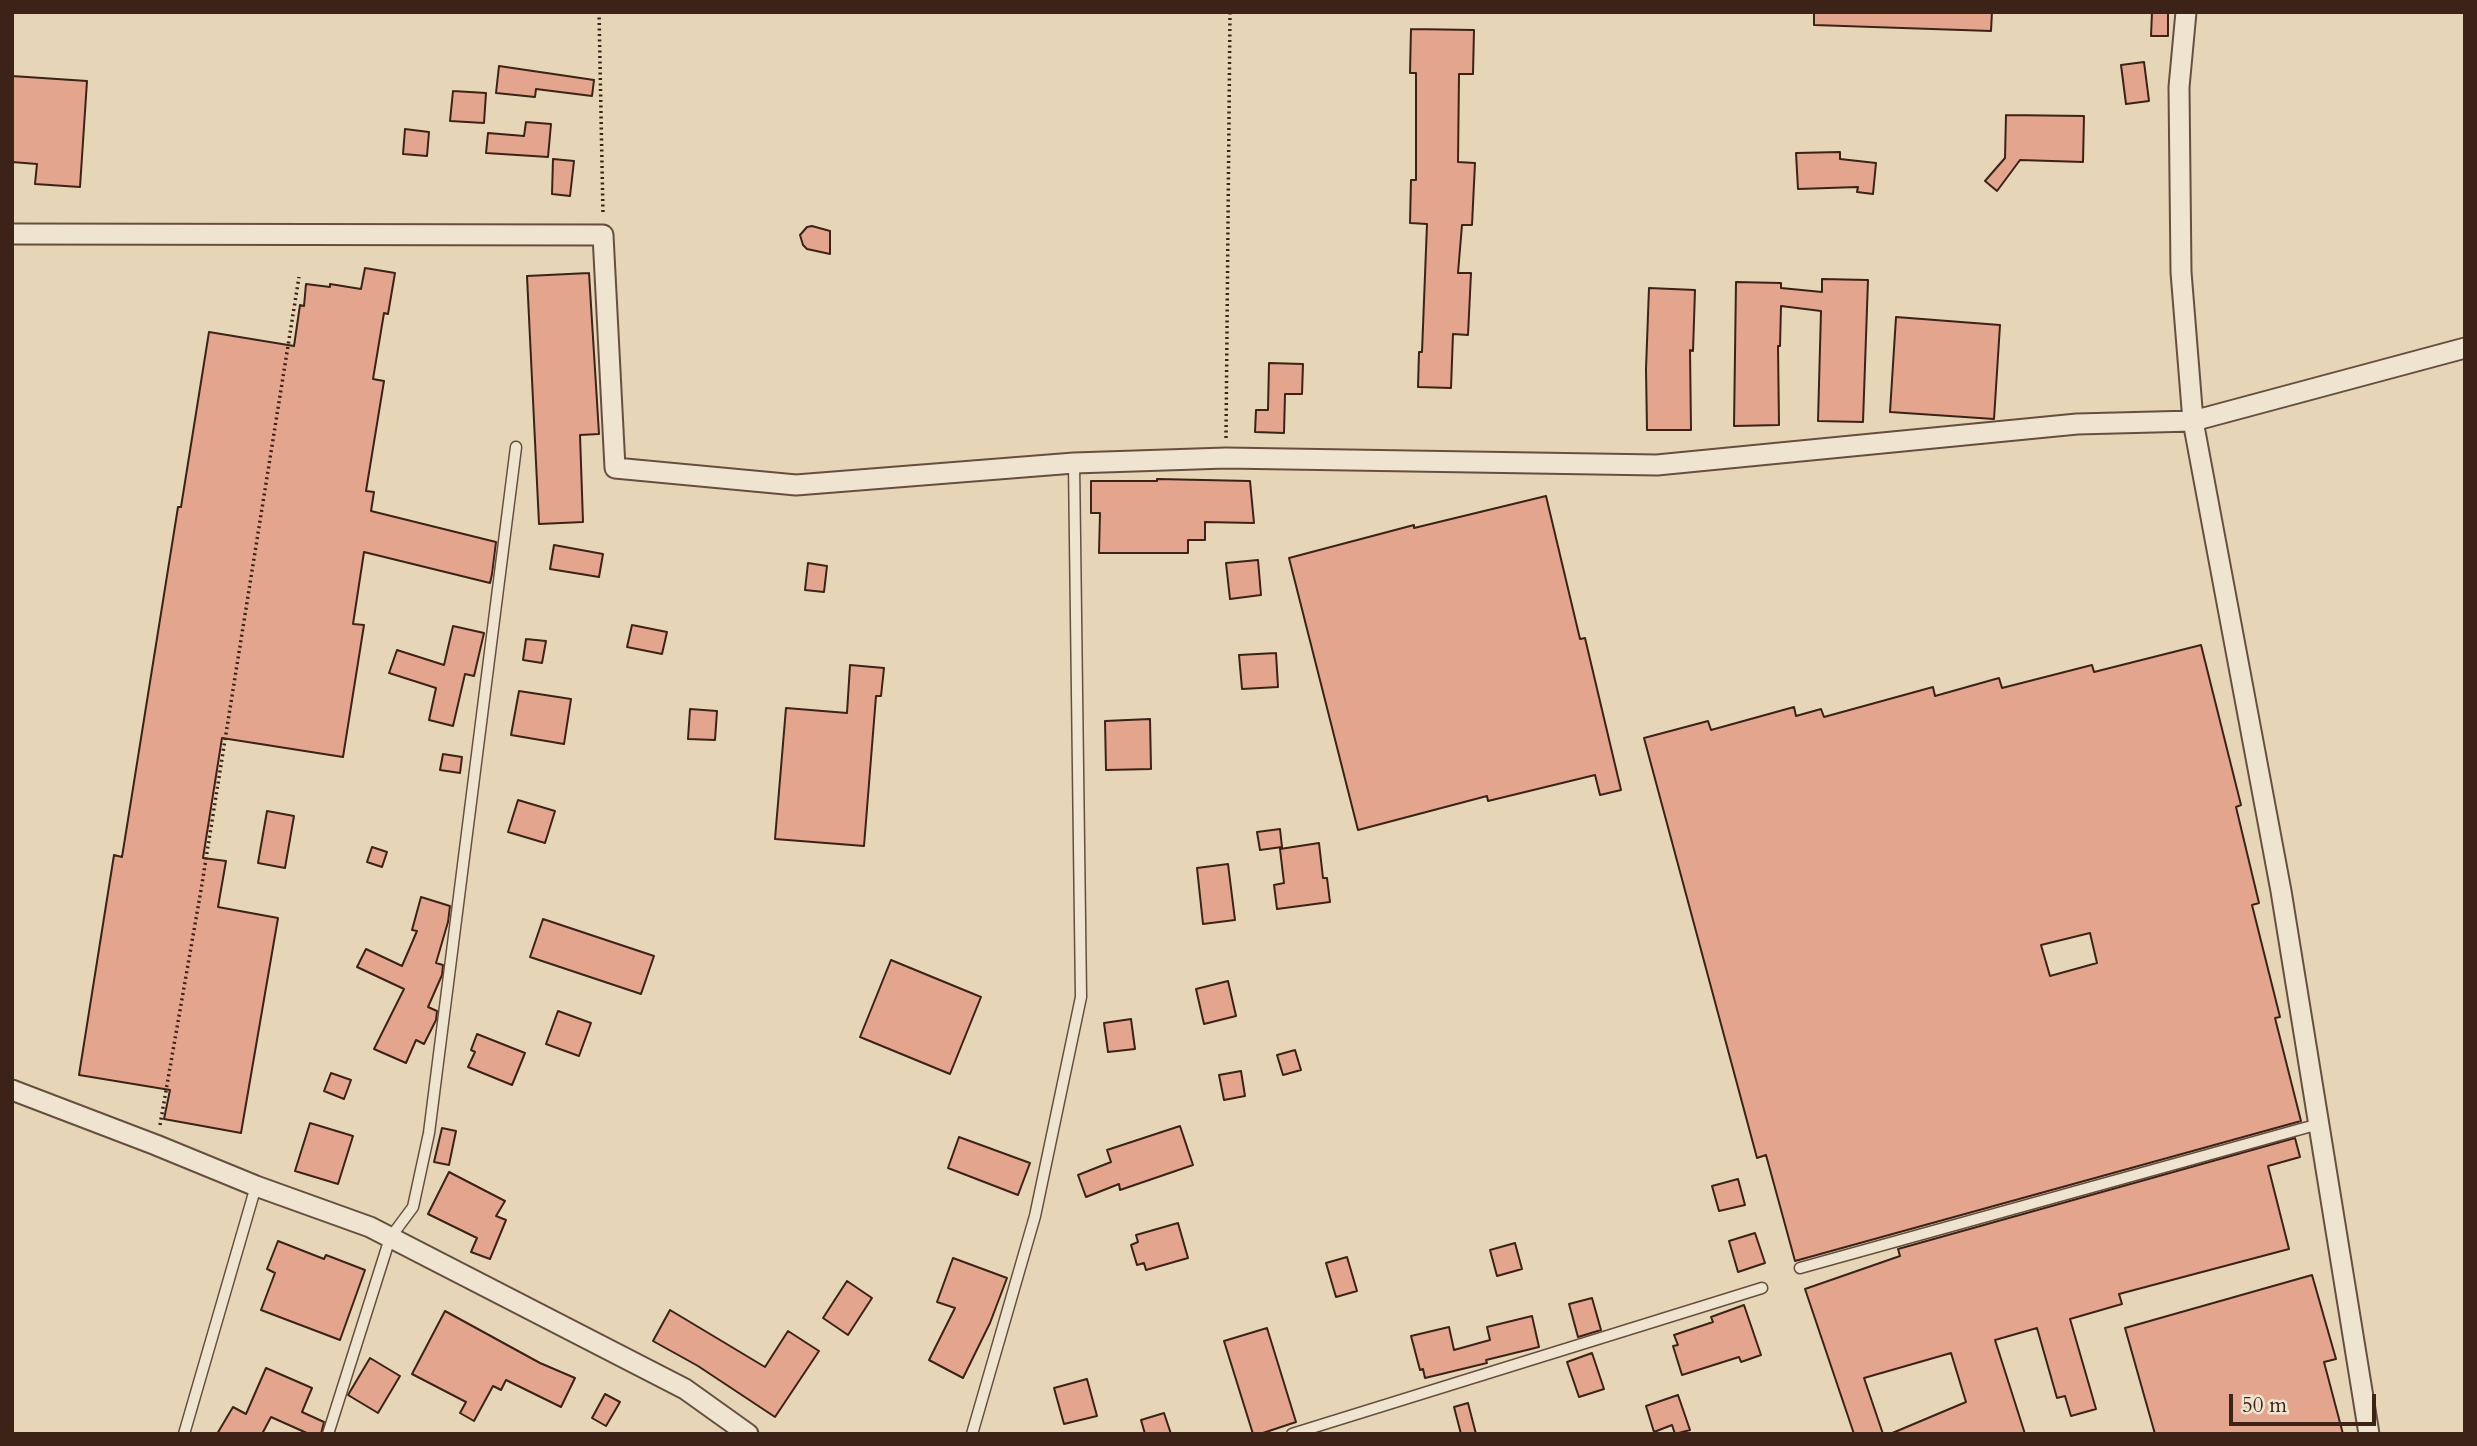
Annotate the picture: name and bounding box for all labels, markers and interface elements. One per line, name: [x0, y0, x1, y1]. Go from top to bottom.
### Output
scale bar: [2232, 1380, 2379, 1424]
text: 50 m: [2242, 1391, 2287, 1420]

